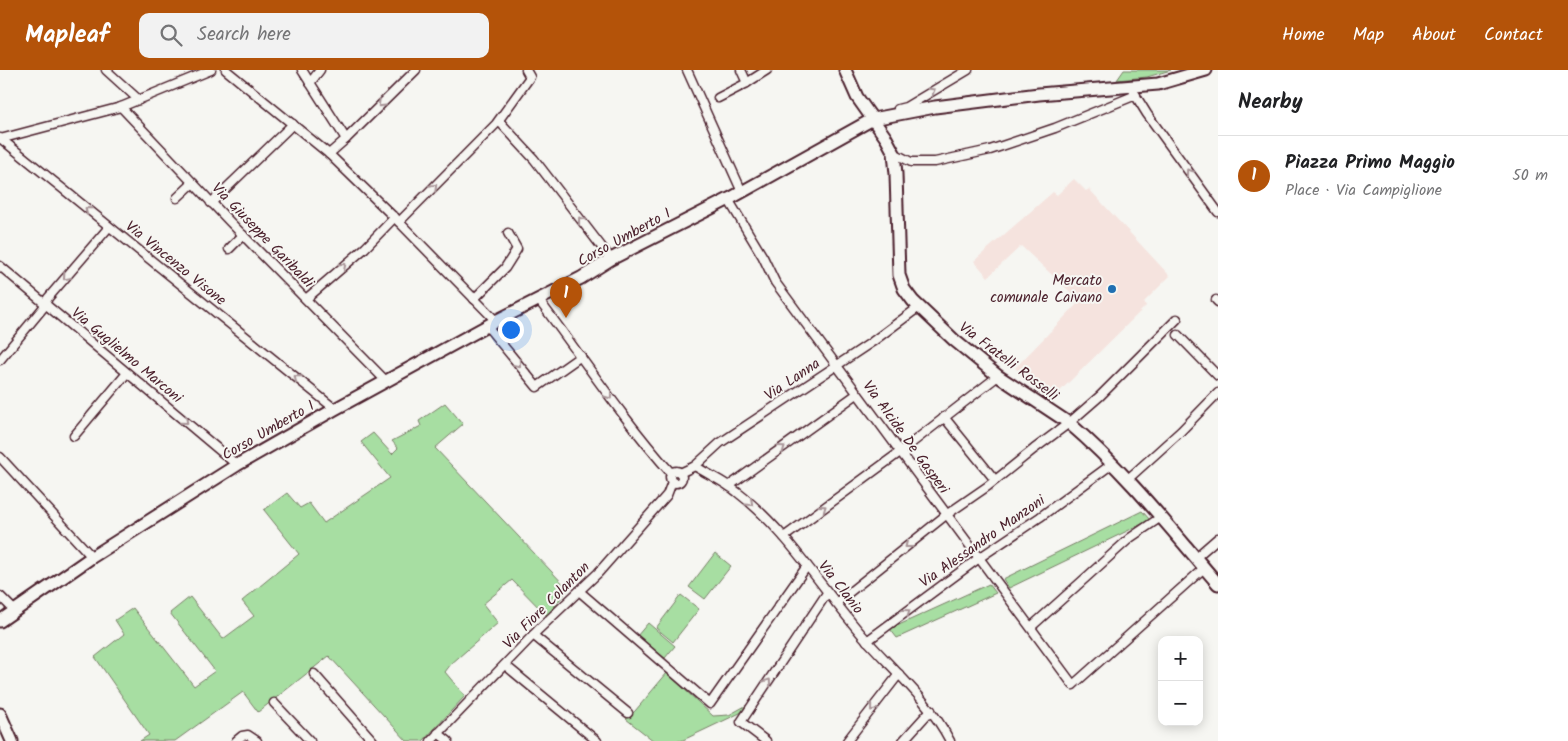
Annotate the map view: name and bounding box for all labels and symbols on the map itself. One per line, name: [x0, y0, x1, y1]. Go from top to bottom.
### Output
one-way arrow: [927, 88, 936, 98]
one-way arrow: [378, 98, 387, 107]
one-way arrow: [1187, 169, 1195, 178]
street label: Via Giuseppe Garibaldi: [205, 177, 320, 295]
one-way arrow: [428, 184, 437, 193]
street label: Corso Umberto I: [573, 202, 676, 274]
one-way arrow: [85, 207, 94, 216]
street label: Via Vincenzo Visone: [119, 215, 231, 312]
one-way arrow: [578, 216, 587, 226]
one-way arrow: [337, 263, 346, 272]
place label: Mercato comunale Caivano: [990, 269, 1102, 310]
one-way arrow: [63, 272, 72, 281]
pin: 1: [550, 277, 582, 318]
marker: Mercato comunale Caivano: [1106, 283, 1118, 295]
street label: Via Guglielmo Marconi: [65, 302, 189, 411]
street label: Via Fratelli Rosselli: [953, 316, 1065, 408]
your location: [498, 317, 524, 343]
street label: Via Lanna: [760, 352, 825, 407]
one-way arrow: [512, 358, 521, 367]
one-way arrow: [293, 375, 303, 384]
street label: Via Alcide De Gasperi: [856, 376, 956, 501]
one-way arrow: [603, 390, 612, 400]
street label: Corso Umberto I: [218, 394, 320, 467]
one-way arrow: [179, 416, 188, 425]
one-way arrow: [776, 445, 785, 453]
street label: Via Alessandro Manzoni: [915, 488, 1052, 594]
one-way arrow: [744, 497, 753, 506]
one-way arrow: [818, 505, 827, 514]
one-way arrow: [904, 539, 914, 548]
street label: Via Fiore Colanton: [497, 556, 596, 655]
street label: Via Clanio: [811, 556, 869, 620]
one-way arrow: [901, 609, 910, 618]
one-way arrow: [762, 678, 771, 687]
one-way arrow: [869, 702, 878, 711]

